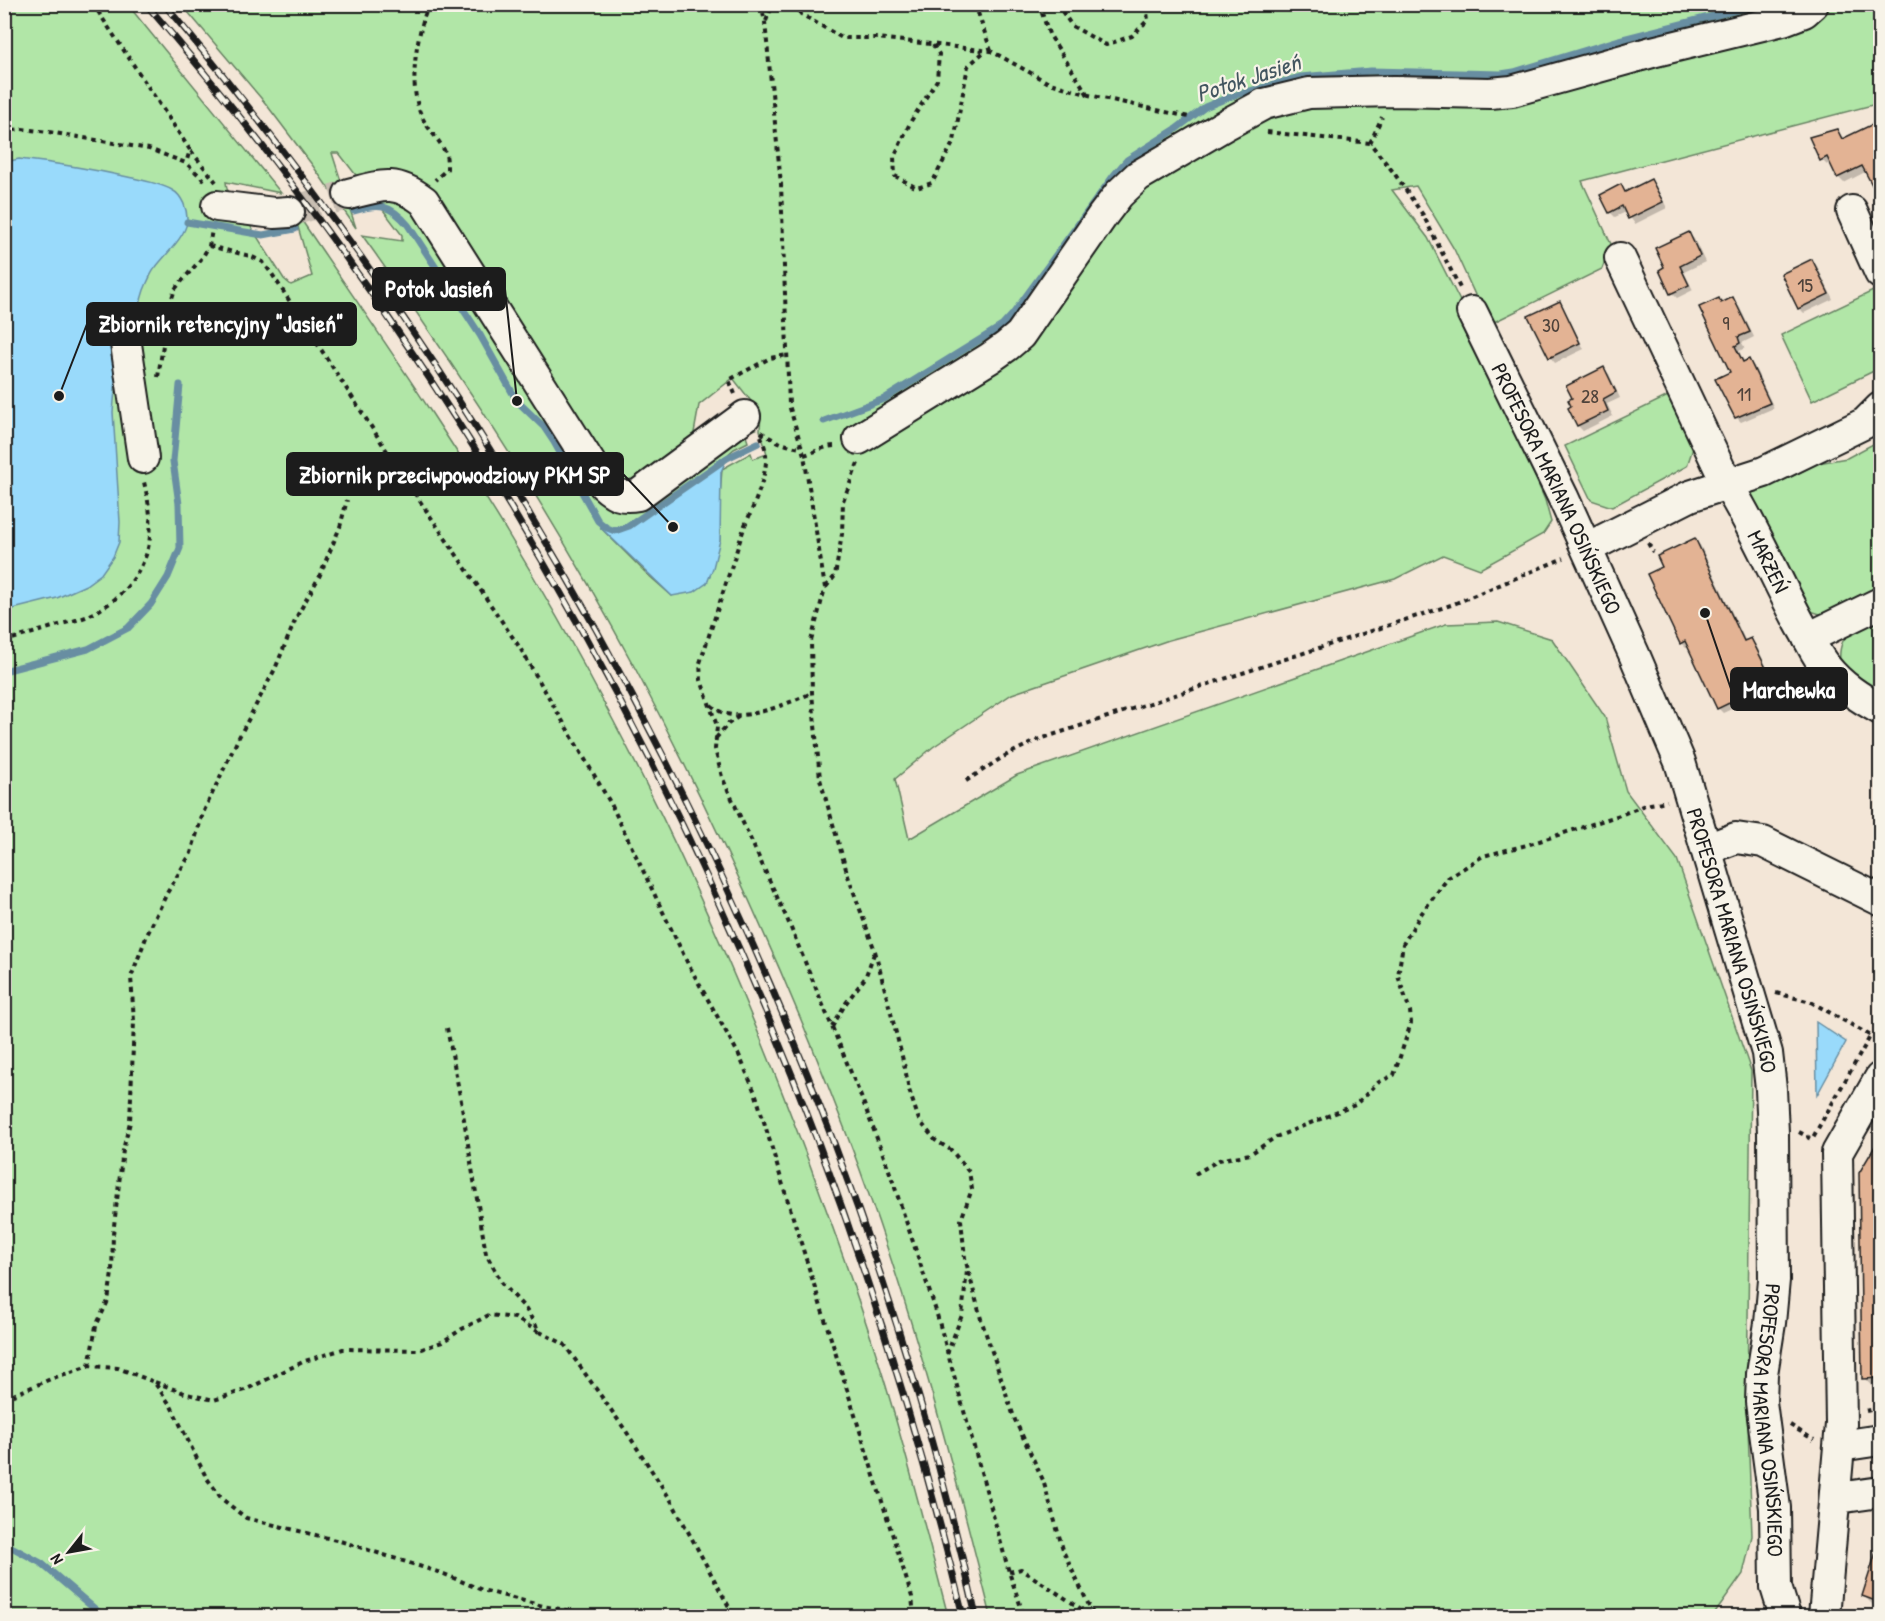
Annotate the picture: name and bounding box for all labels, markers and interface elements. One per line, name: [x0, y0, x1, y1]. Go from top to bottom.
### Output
water label: Potok Jasień: [1192, 44, 1306, 109]
callout: Potok Jasień: [373, 268, 505, 310]
house number: 15: [1797, 271, 1813, 298]
text: Potok Jasień: [385, 272, 493, 304]
callout: Zbiornik retencyjny "Jasień": [87, 303, 356, 345]
text: Zbiornik retencyjny "Jasień": [99, 307, 343, 340]
house number: 9: [1722, 309, 1730, 336]
house number: 30: [1542, 311, 1560, 338]
street label: PROFESORA MARIANA OSIŃSKIEGO: [1484, 358, 1629, 619]
house number: 11: [1737, 380, 1751, 407]
house number: 28: [1581, 382, 1599, 409]
callout: Zbiornik przeciwpowodziowy PKM SP: [287, 453, 623, 495]
text: Zbiornik przeciwpowodziowy PKM SP: [299, 458, 611, 491]
street label: MARZEŃ: [1741, 525, 1797, 598]
callout: Marchewka: [1731, 668, 1847, 710]
text: Marchewka: [1743, 673, 1836, 705]
street label: PROFESORA MARIANA OSIŃSKIEGO: [1680, 804, 1784, 1074]
street label: PROFESORA MARIANA OSIŃSKIEGO: [1746, 1282, 1791, 1557]
north arrow: [39, 1522, 99, 1582]
text: N: [44, 1550, 68, 1569]

